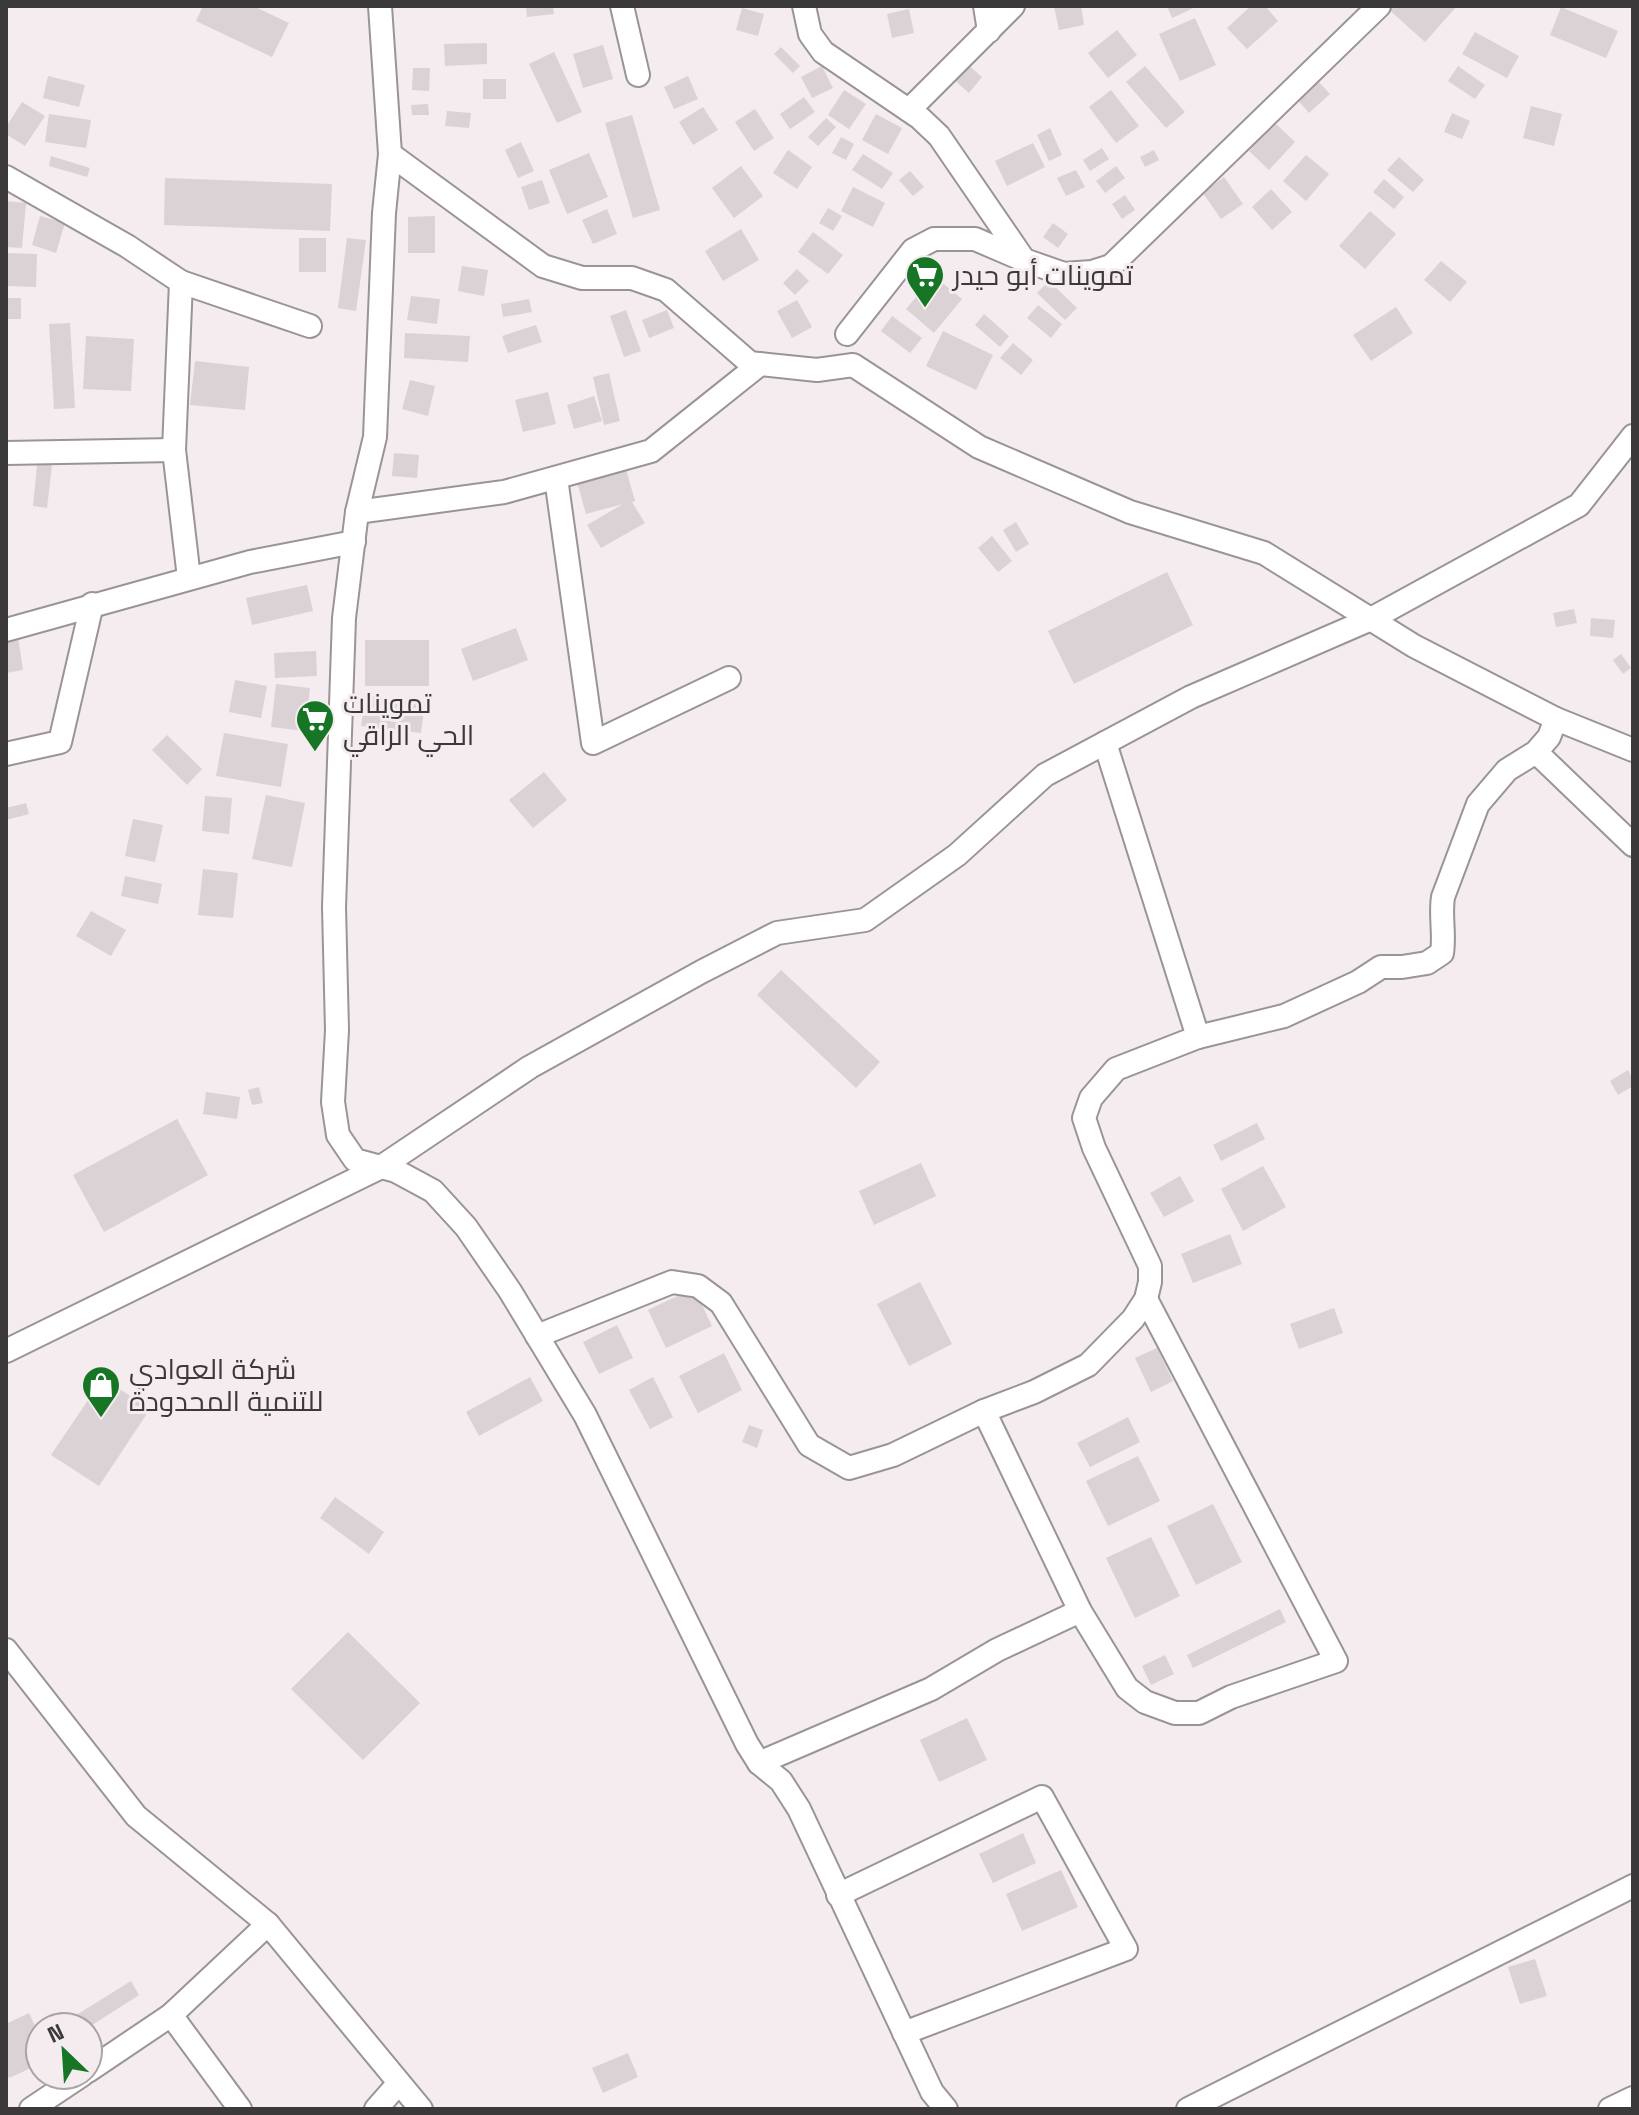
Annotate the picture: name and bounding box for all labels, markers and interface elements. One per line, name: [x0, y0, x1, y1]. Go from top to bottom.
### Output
supermarket icon: تموينات أبو حيدر: [904, 254, 946, 309]
place label: تموينات أبو حيدر: [951, 257, 1134, 293]
place label: تموينات الحي الراقي: [343, 685, 474, 757]
supermarket icon: تموينات الحي الراقي: [294, 698, 336, 753]
place label: شركة العوادي للتنمية المحدودة: [129, 1351, 323, 1419]
shop icon: شركة العوادي للتنمية المحدودة: [80, 1364, 122, 1419]
north arrow: [24, 2011, 104, 2091]
text: N: [43, 2017, 68, 2049]

